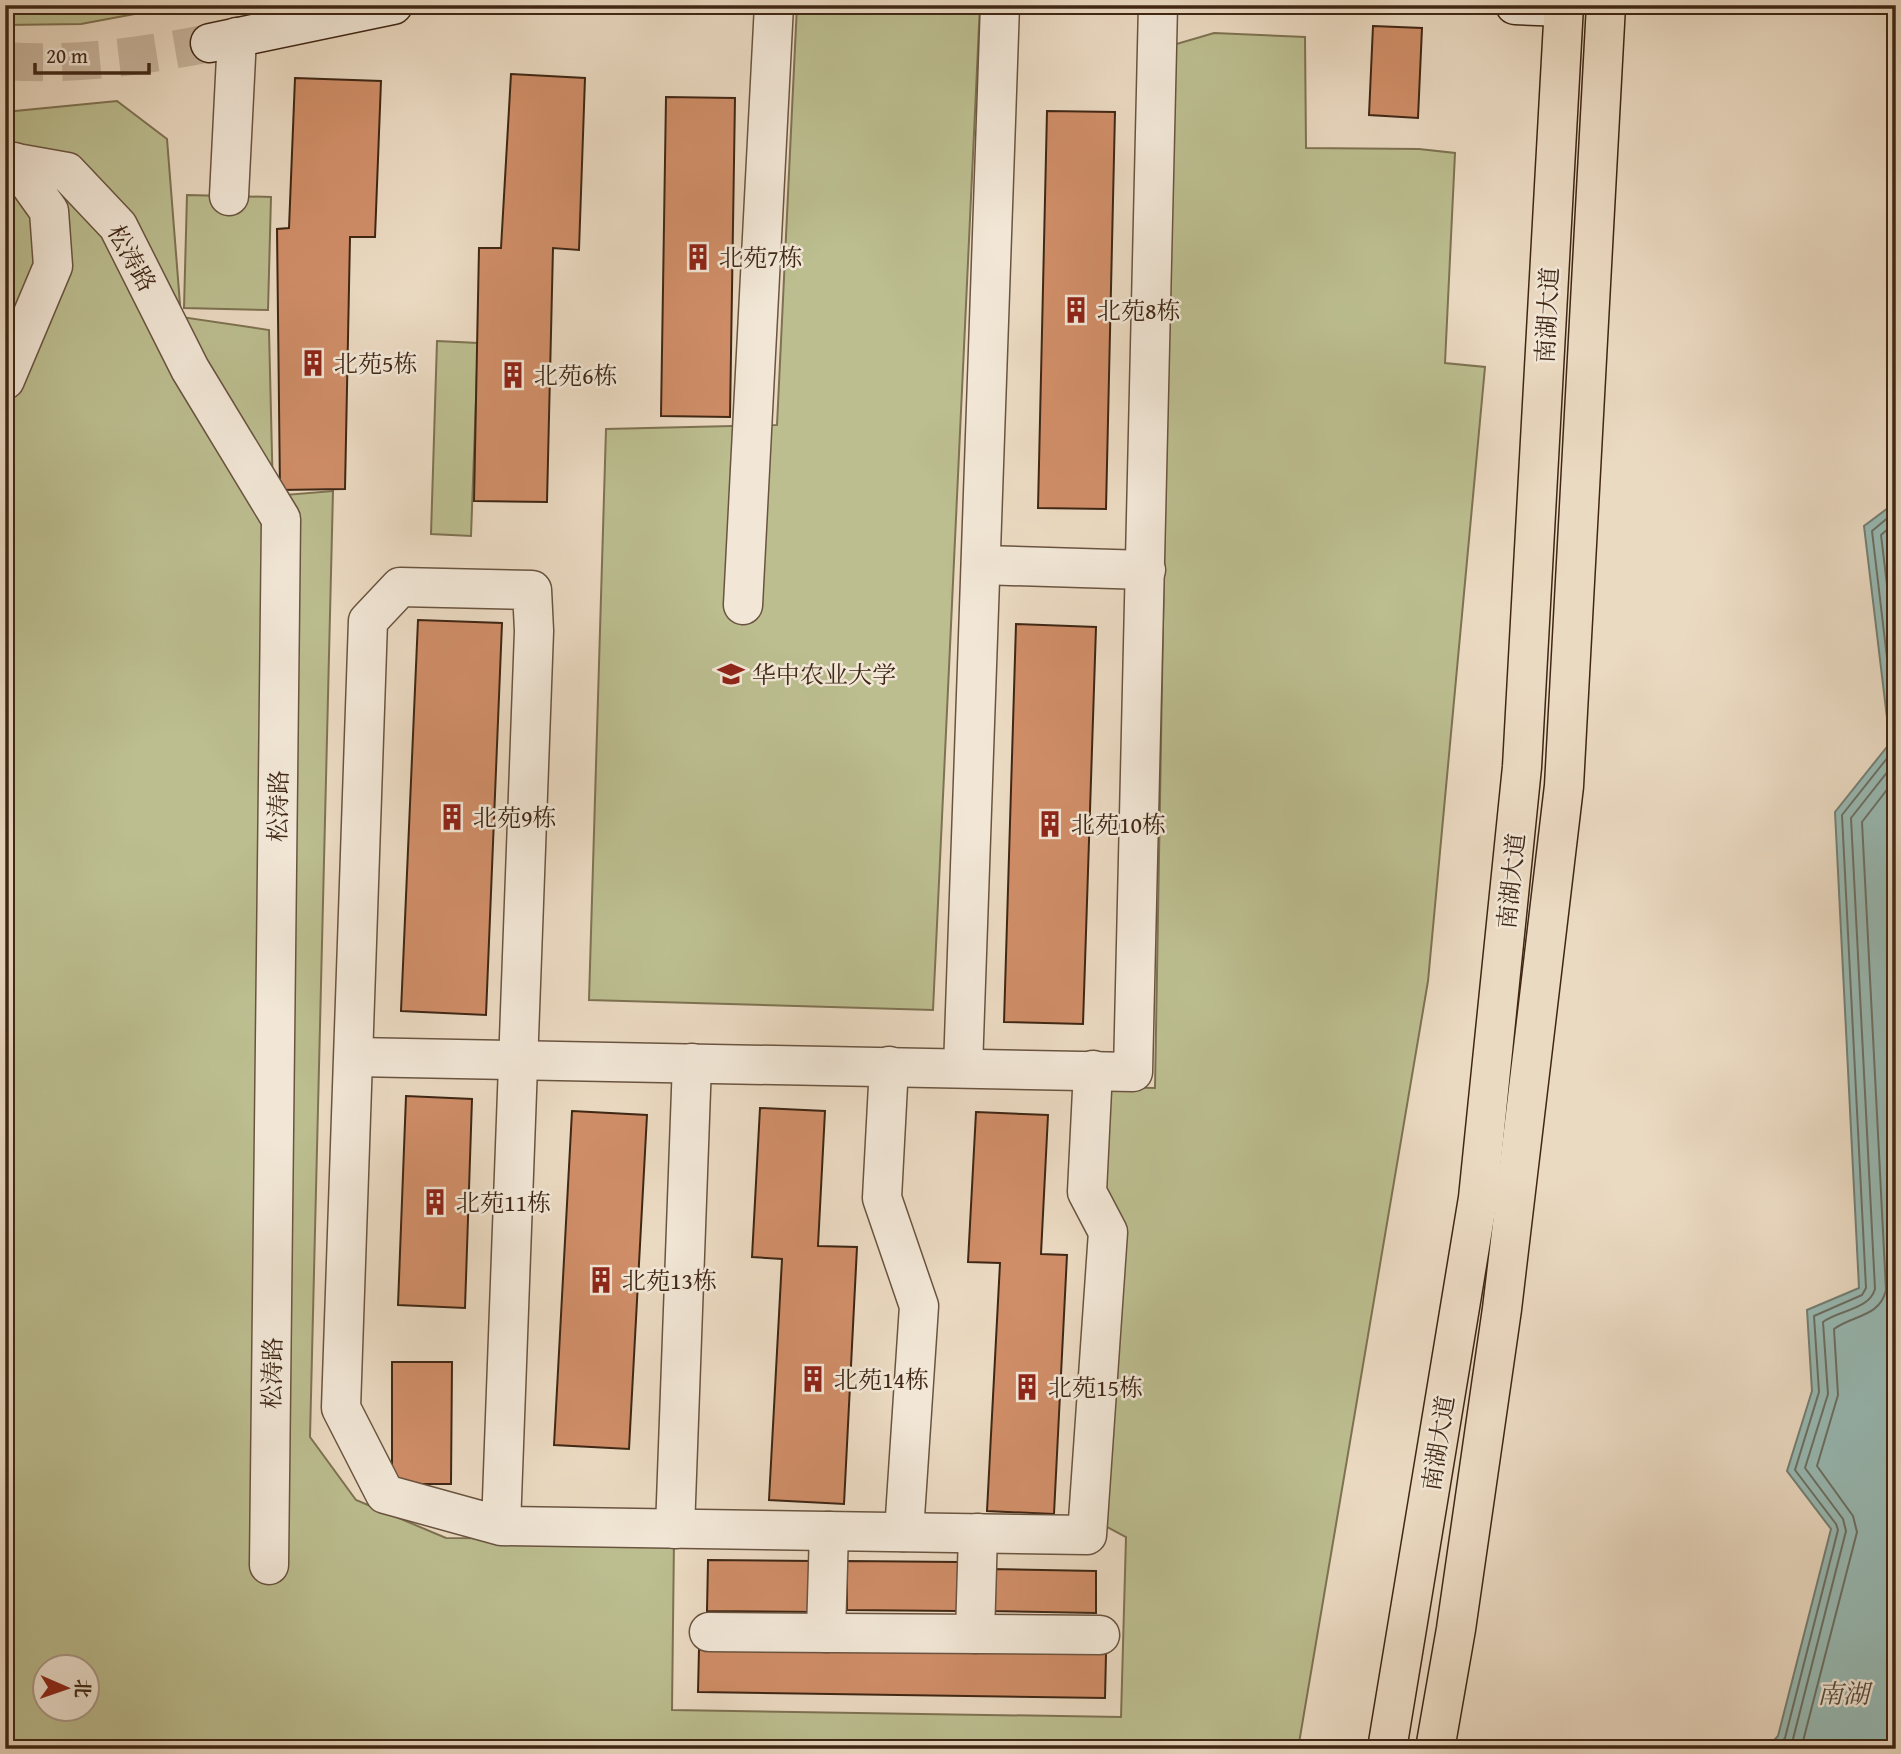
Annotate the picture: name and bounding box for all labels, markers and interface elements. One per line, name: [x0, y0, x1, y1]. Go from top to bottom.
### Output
scale bar: [35, 32, 149, 76]
text: 20 m: [46, 40, 88, 71]
street label: 松涛路: [99, 218, 165, 298]
place label: 北苑7栋: [719, 240, 803, 275]
building icon: 北苑7栋: [683, 242, 713, 272]
street label: 南湖大道: [1527, 266, 1567, 364]
place label: 北苑8栋: [1097, 293, 1181, 328]
building icon: 北苑8栋: [1061, 295, 1091, 325]
place label: 北苑5栋: [334, 346, 418, 381]
building icon: 北苑5栋: [298, 348, 328, 378]
place label: 北苑6栋: [534, 358, 618, 393]
building icon: 北苑6栋: [498, 360, 528, 390]
place label: 华中农业大学: [752, 657, 896, 692]
school or university icon: 华中农业大学: [716, 659, 746, 689]
street label: 松涛路: [260, 770, 296, 842]
place label: 北苑9栋: [473, 800, 557, 835]
building icon: 北苑9栋: [437, 802, 467, 832]
place label: 北苑10栋: [1071, 807, 1166, 842]
building icon: 北苑10栋: [1035, 809, 1065, 839]
street label: 南湖大道: [1489, 831, 1533, 931]
place label: 北苑11栋: [456, 1185, 551, 1220]
building icon: 北苑11栋: [420, 1187, 450, 1217]
place label: 北苑13栋: [622, 1263, 717, 1298]
building icon: 北苑13栋: [586, 1265, 616, 1295]
street label: 松涛路: [254, 1337, 290, 1409]
place label: 北苑14栋: [834, 1362, 929, 1397]
building icon: 北苑14栋: [798, 1364, 828, 1394]
place label: 北苑15栋: [1048, 1370, 1143, 1405]
building icon: 北苑15栋: [1012, 1372, 1042, 1402]
street label: 南湖大道: [1413, 1393, 1463, 1493]
north arrow: [32, 1652, 102, 1722]
water label: 南湖: [1817, 1674, 1873, 1713]
text: 北: [69, 1679, 97, 1699]

